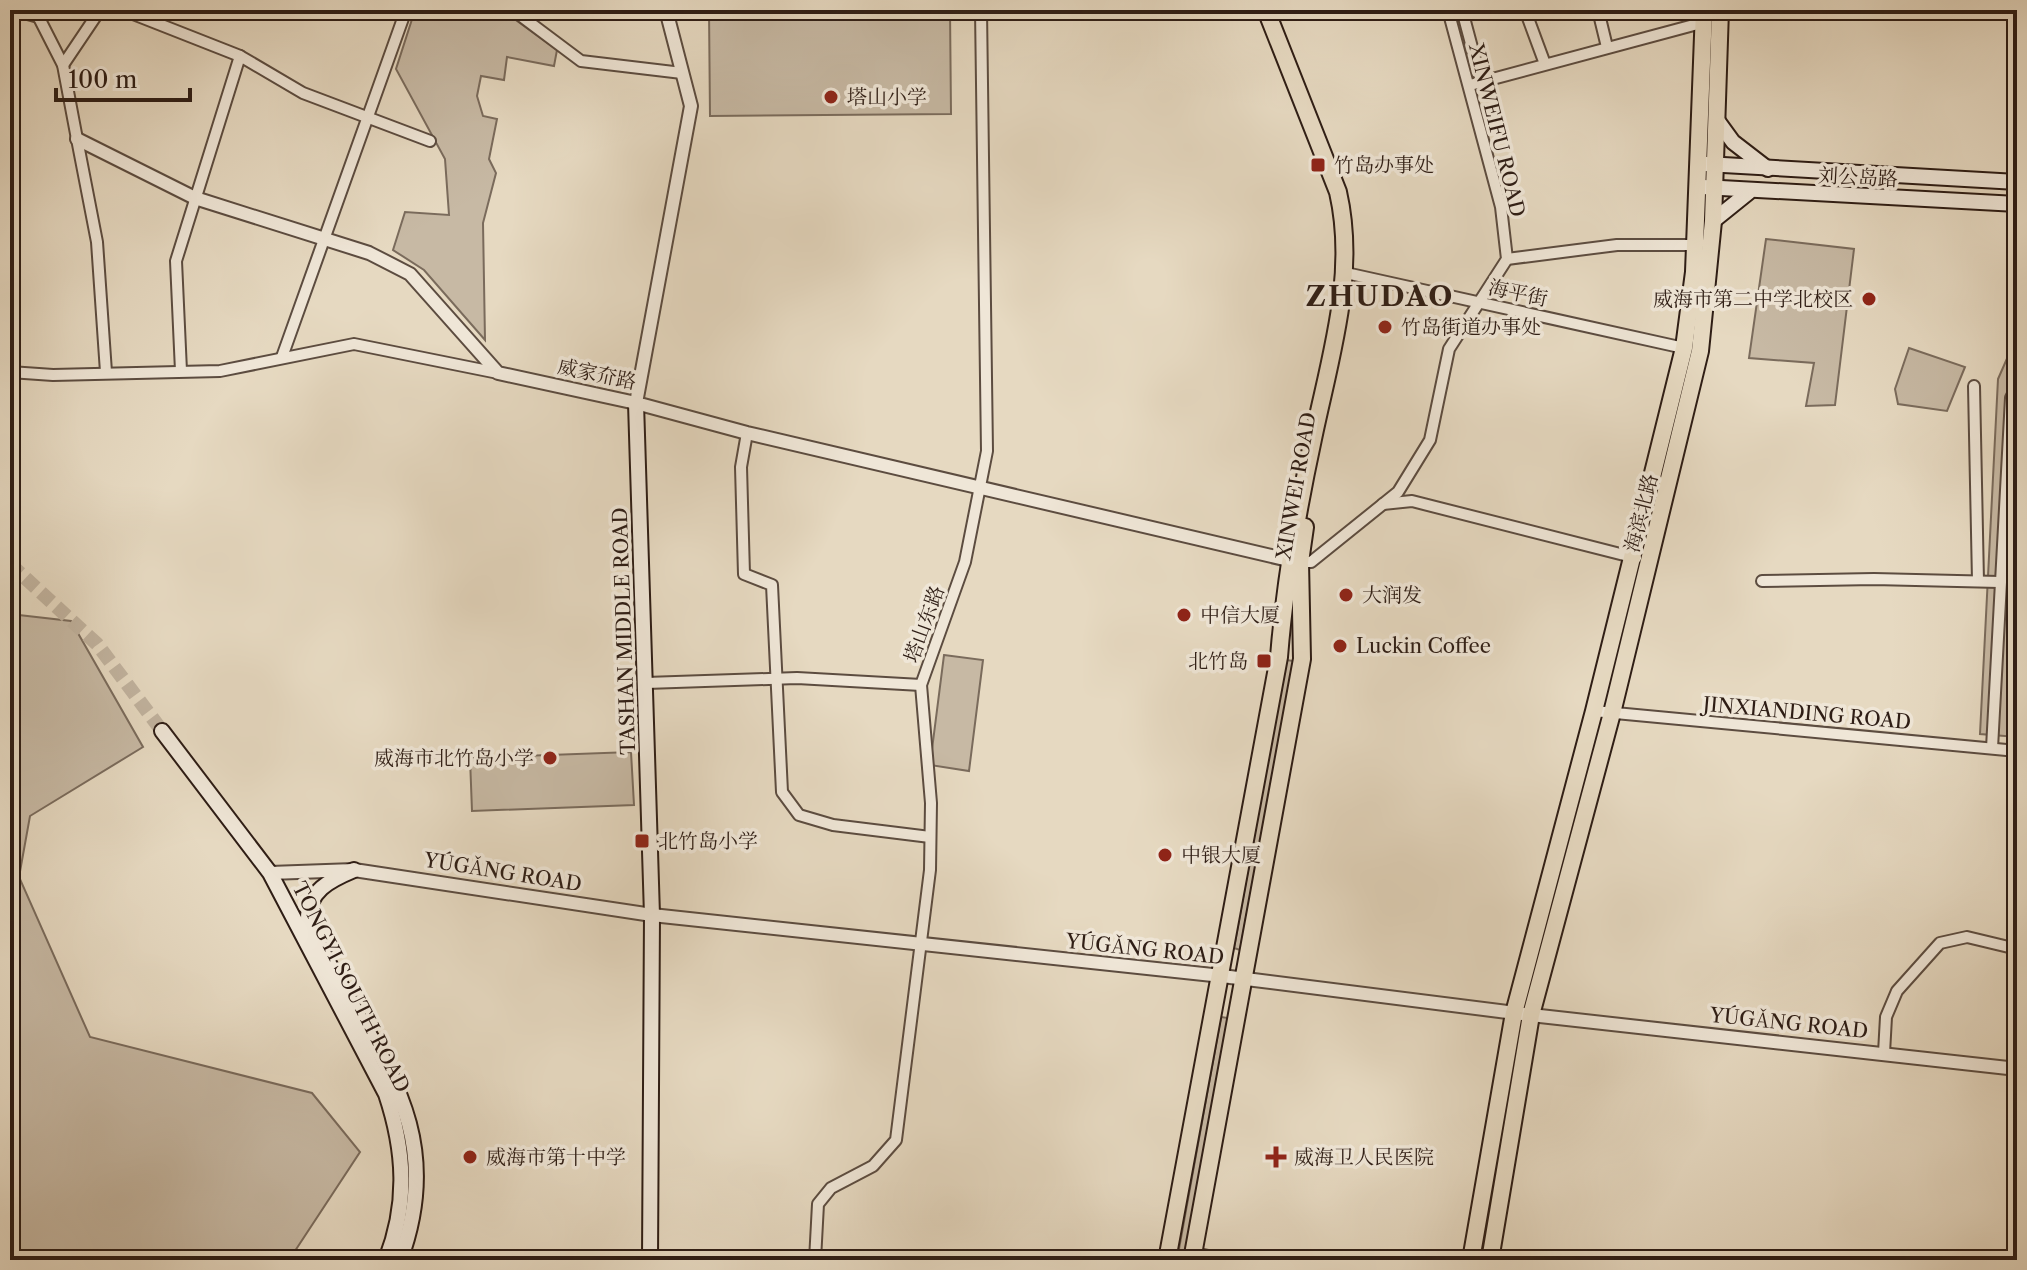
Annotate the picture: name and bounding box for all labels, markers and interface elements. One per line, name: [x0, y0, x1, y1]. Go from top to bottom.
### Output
street label: XINWEIFU ROAD: [1464, 40, 1530, 219]
scale bar: [56, 52, 190, 102]
text: 100 m: [68, 65, 137, 94]
place label: 塔山小学: [847, 85, 927, 109]
marker: 塔山小学: [822, 88, 840, 106]
place label: 竹岛办事处: [1334, 153, 1434, 177]
marker: 竹岛办事处: [1309, 156, 1327, 174]
street label: 刘公岛路: [1817, 163, 1899, 191]
street label: 海平街: [1486, 275, 1550, 311]
district label: ZHUDAO: [1306, 279, 1454, 313]
place label: 威海市第二中学北校区: [1653, 287, 1853, 311]
marker: 威海市第二中学北校区: [1860, 290, 1878, 308]
place label: 竹岛街道办事处: [1401, 315, 1541, 339]
marker: 竹岛街道办事处: [1376, 318, 1394, 336]
street label: 威家夼路: [555, 354, 639, 394]
street label: XINWEI ROAD: [1271, 410, 1321, 563]
street label: 海滨北路: [1620, 471, 1662, 555]
street label: TASHAN MIDDLE ROAD: [608, 507, 640, 755]
street label: 塔山东路: [899, 582, 949, 666]
place label: 大润发: [1362, 583, 1422, 607]
marker: 大润发: [1337, 586, 1355, 604]
place label: 中信大厦: [1200, 603, 1280, 627]
marker: 中信大厦: [1175, 606, 1193, 624]
place label: Luckin Coffee: [1356, 634, 1491, 658]
marker: Luckin Coffee: [1331, 637, 1349, 655]
place label: 北竹岛: [1188, 649, 1248, 673]
marker: 北竹岛: [1255, 652, 1273, 670]
street label: JINXIANDING ROAD: [1699, 692, 1912, 734]
place label: 威海市北竹岛小学: [374, 746, 534, 770]
marker: 威海市北竹岛小学: [541, 749, 559, 767]
place label: 北竹岛小学: [658, 829, 758, 853]
marker: 北竹岛小学: [633, 832, 651, 850]
place label: 中银大厦: [1181, 843, 1261, 867]
marker: 中银大厦: [1156, 846, 1174, 864]
street label: YÚGǍNG ROAD: [422, 847, 584, 896]
street label: TONGYI SOUTH ROAD: [287, 878, 415, 1096]
street label: YÚGǍNG ROAD: [1064, 928, 1225, 969]
street label: YÚGǍNG ROAD: [1708, 1002, 1869, 1043]
place label: 威海市第十中学: [486, 1145, 626, 1169]
place label: 威海卫人民医院: [1294, 1145, 1434, 1169]
marker: 威海卫人民医院: [1265, 1146, 1287, 1168]
marker: 威海市第十中学: [461, 1148, 479, 1166]

